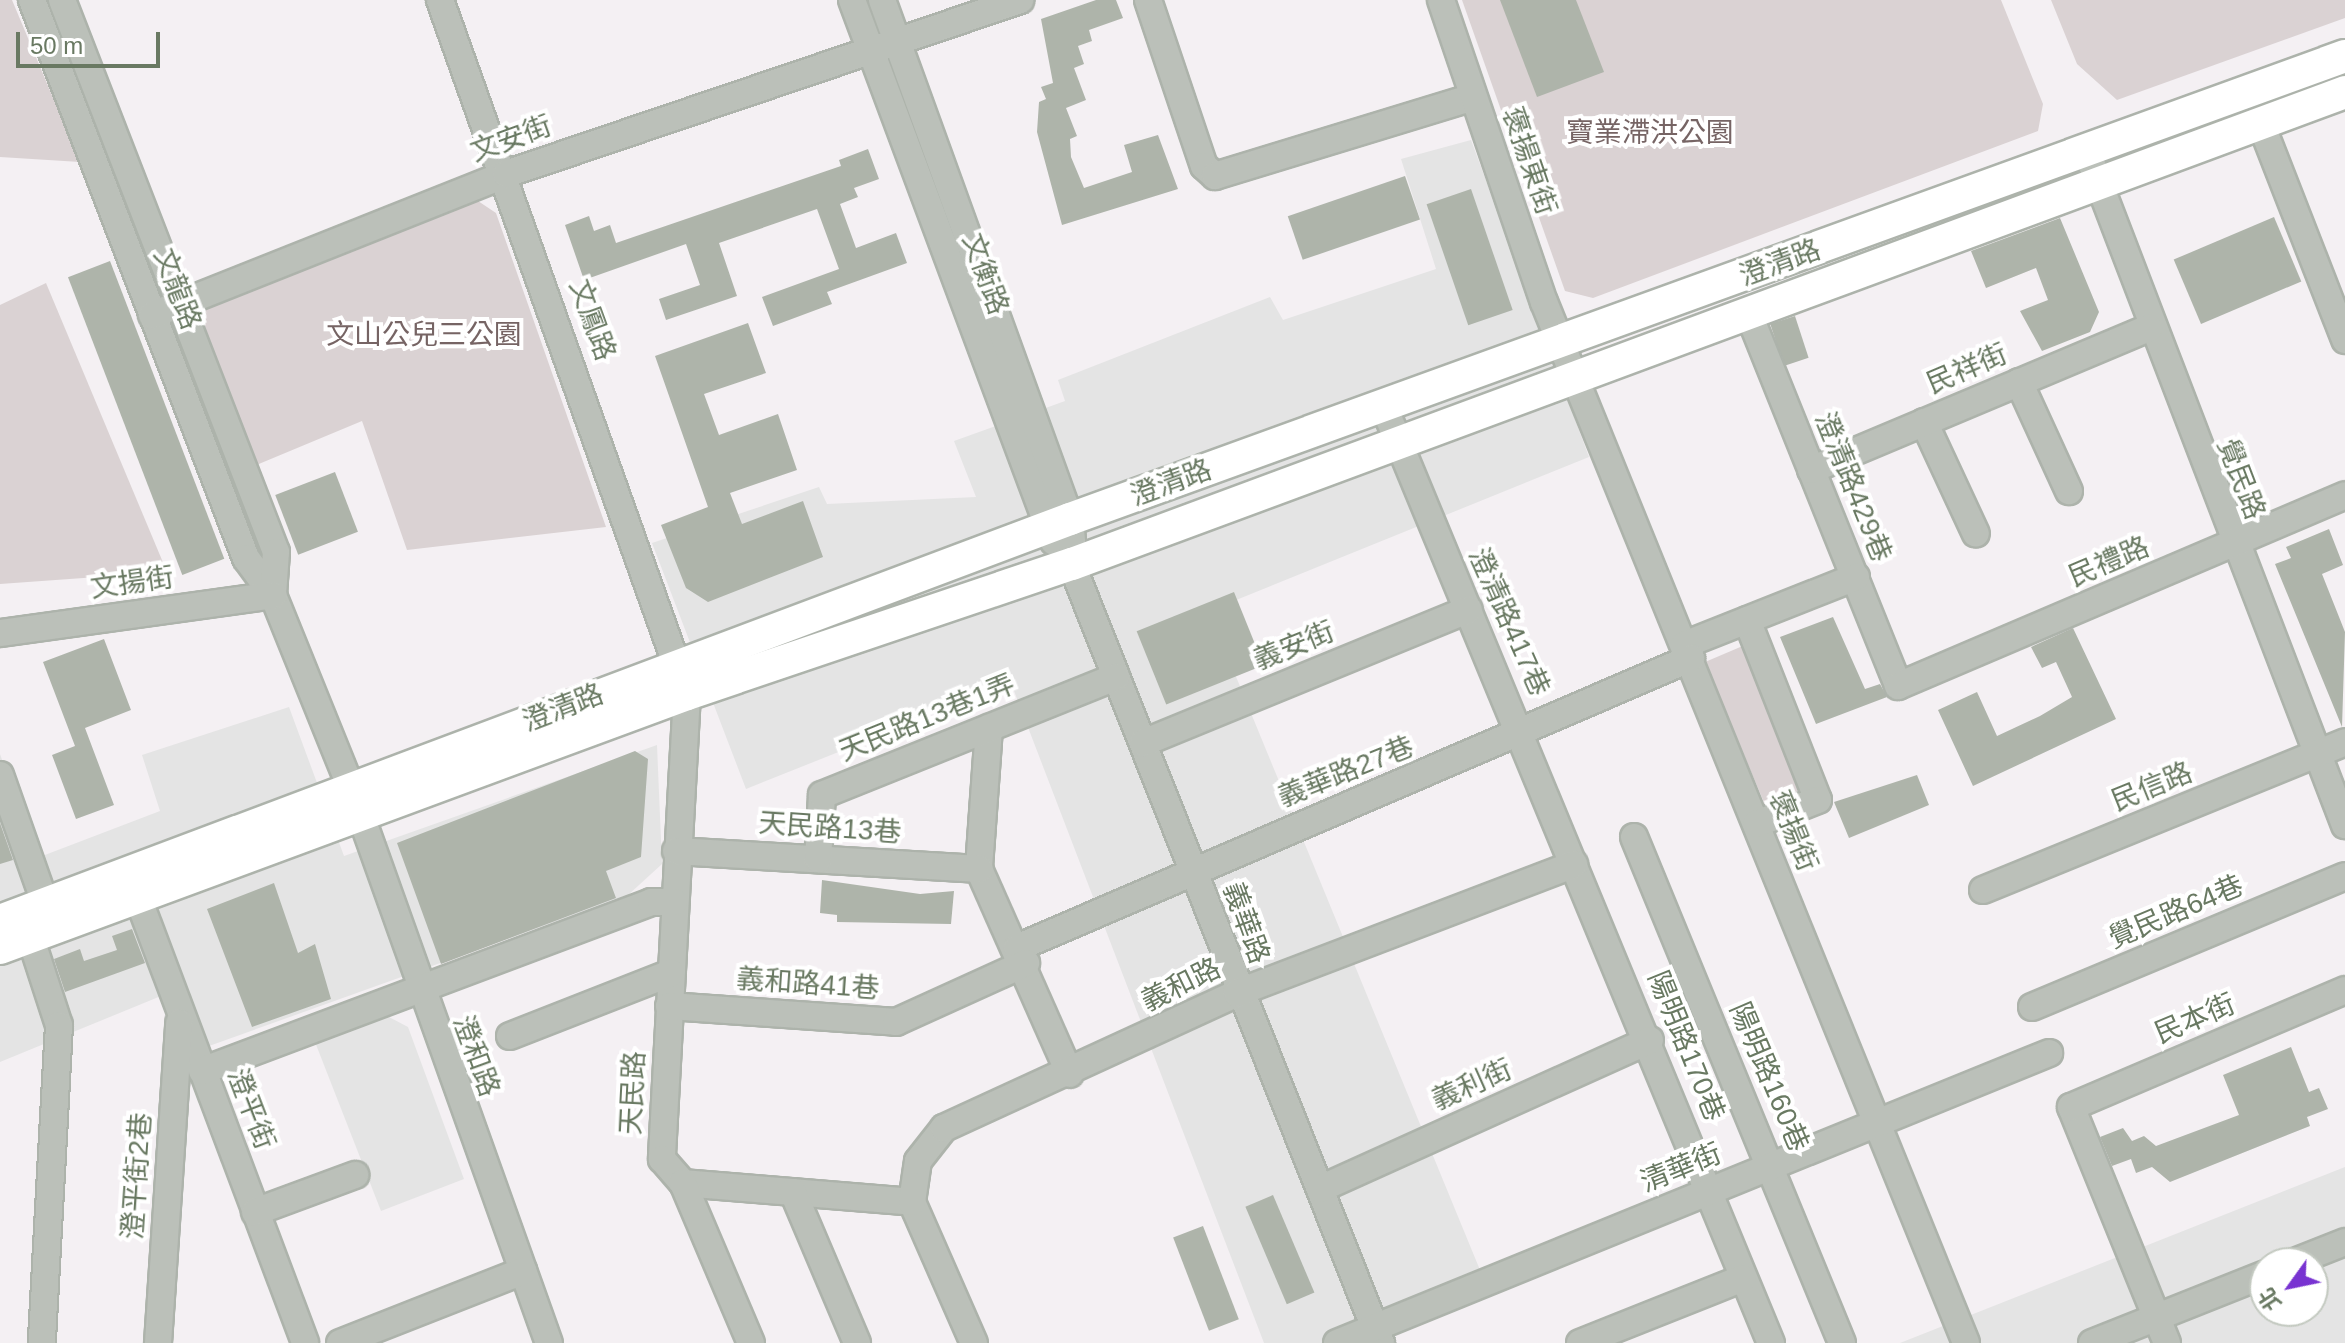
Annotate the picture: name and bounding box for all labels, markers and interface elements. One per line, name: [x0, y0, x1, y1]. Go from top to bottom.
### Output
scale bar: [20, 16, 164, 66]
text: 50 m: [30, 32, 83, 59]
street label: 褒揚東街: [1495, 103, 1563, 219]
street label: 文安街: [466, 109, 556, 169]
park label: 寶業滯洪公園: [1566, 116, 1734, 150]
street label: 文衡路: [955, 229, 1015, 319]
street label: 澄清路: [1735, 233, 1825, 293]
street label: 文龍路: [146, 244, 208, 334]
street label: 文鳳路: [562, 275, 622, 365]
park label: 文山公兒三公園: [326, 318, 522, 352]
street label: 民祥街: [1922, 337, 2012, 401]
street label: 澄清路429巷: [1808, 407, 1898, 567]
street label: 覺民路: [2210, 434, 2272, 524]
street label: 澄清路: [1126, 453, 1216, 513]
street label: 民禮路: [2064, 530, 2154, 594]
street label: 澄清路417巷: [1461, 543, 1557, 701]
street label: 文揚街: [88, 561, 176, 605]
street label: 義安街: [1249, 615, 1339, 677]
street label: 天民路13巷1弄: [834, 667, 1020, 769]
street label: 澄清路: [518, 677, 608, 739]
street label: 義華路27巷: [1273, 730, 1419, 814]
street label: 民信路: [2107, 756, 2197, 818]
street label: 褒揚街: [1762, 786, 1824, 876]
street label: 天民路13巷: [757, 806, 903, 850]
street label: 覺民路64巷: [2104, 869, 2248, 955]
street label: 義華路: [1216, 878, 1276, 968]
street label: 義和路: [1136, 951, 1226, 1019]
street label: 義和路41巷: [735, 962, 881, 1006]
street label: 陽明路170巷: [1641, 966, 1731, 1126]
street label: 民本街: [2150, 987, 2240, 1051]
street label: 陽明路160巷: [1723, 997, 1815, 1157]
street label: 澄和路: [446, 1011, 506, 1101]
street label: 天民路: [614, 1050, 652, 1136]
street label: 義利街: [1427, 1053, 1517, 1117]
street label: 澄平街: [220, 1064, 282, 1154]
street label: 澄平街2巷: [116, 1111, 158, 1241]
street label: 清華街: [1636, 1137, 1726, 1199]
north arrow: [2249, 1247, 2329, 1327]
text: 北: [2254, 1283, 2287, 1315]

